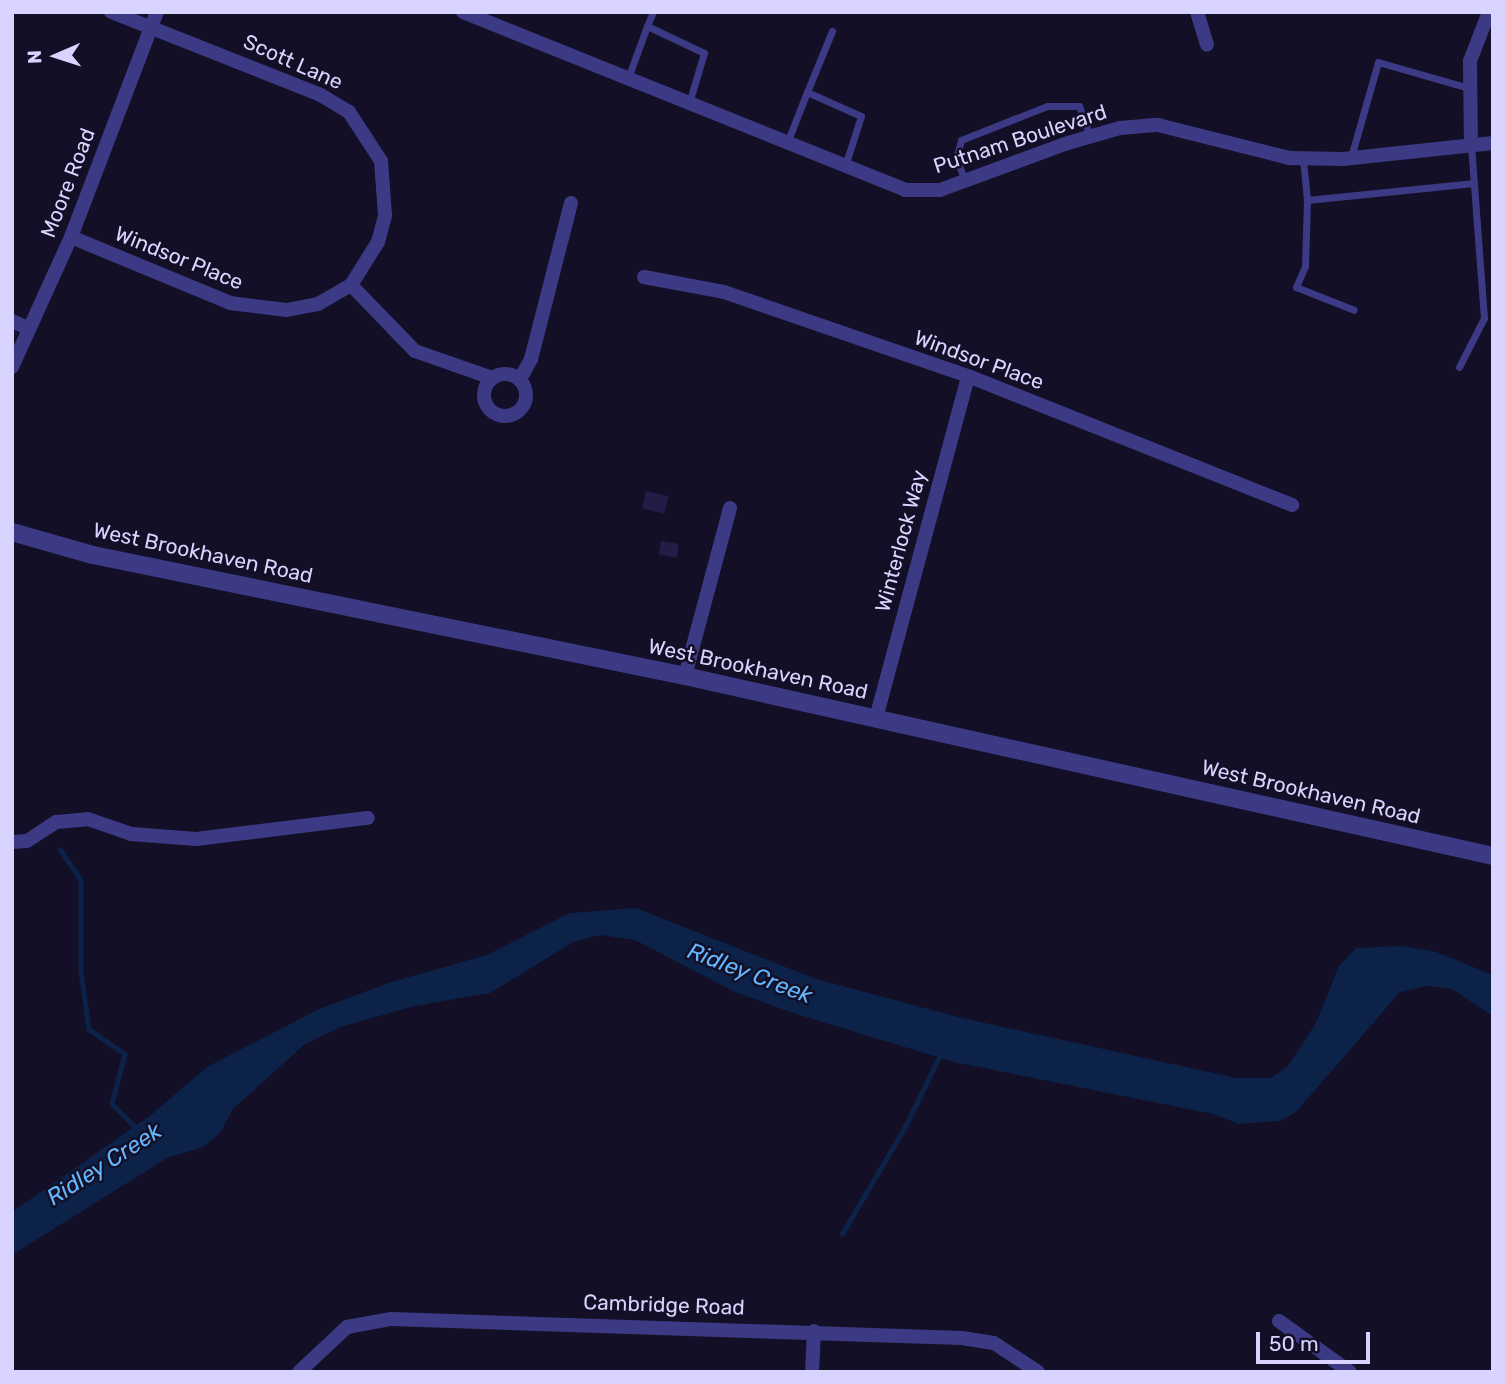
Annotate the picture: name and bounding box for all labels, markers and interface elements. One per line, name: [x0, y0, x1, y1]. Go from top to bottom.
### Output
north arrow: [21, 21, 91, 91]
street label: Scott Lane: [239, 29, 347, 95]
text: N: [23, 50, 46, 65]
street label: Putnam Boulevard: [930, 99, 1110, 179]
street label: Moore Road: [36, 125, 100, 241]
street label: Windsor Place: [111, 221, 247, 295]
street label: Windsor Place: [911, 325, 1047, 395]
street label: Winterlock Way: [870, 467, 932, 615]
street label: West Brookhaven Road: [91, 517, 315, 589]
street label: West Brookhaven Road: [646, 633, 870, 705]
street label: West Brookhaven Road: [1199, 755, 1423, 829]
water label: Ridley Creek: [683, 936, 817, 1010]
water label: Ridley Creek: [41, 1116, 167, 1212]
street label: Cambridge Road: [583, 1290, 745, 1320]
scale bar: [1260, 1318, 1374, 1362]
text: 50 m: [1269, 1331, 1319, 1356]

